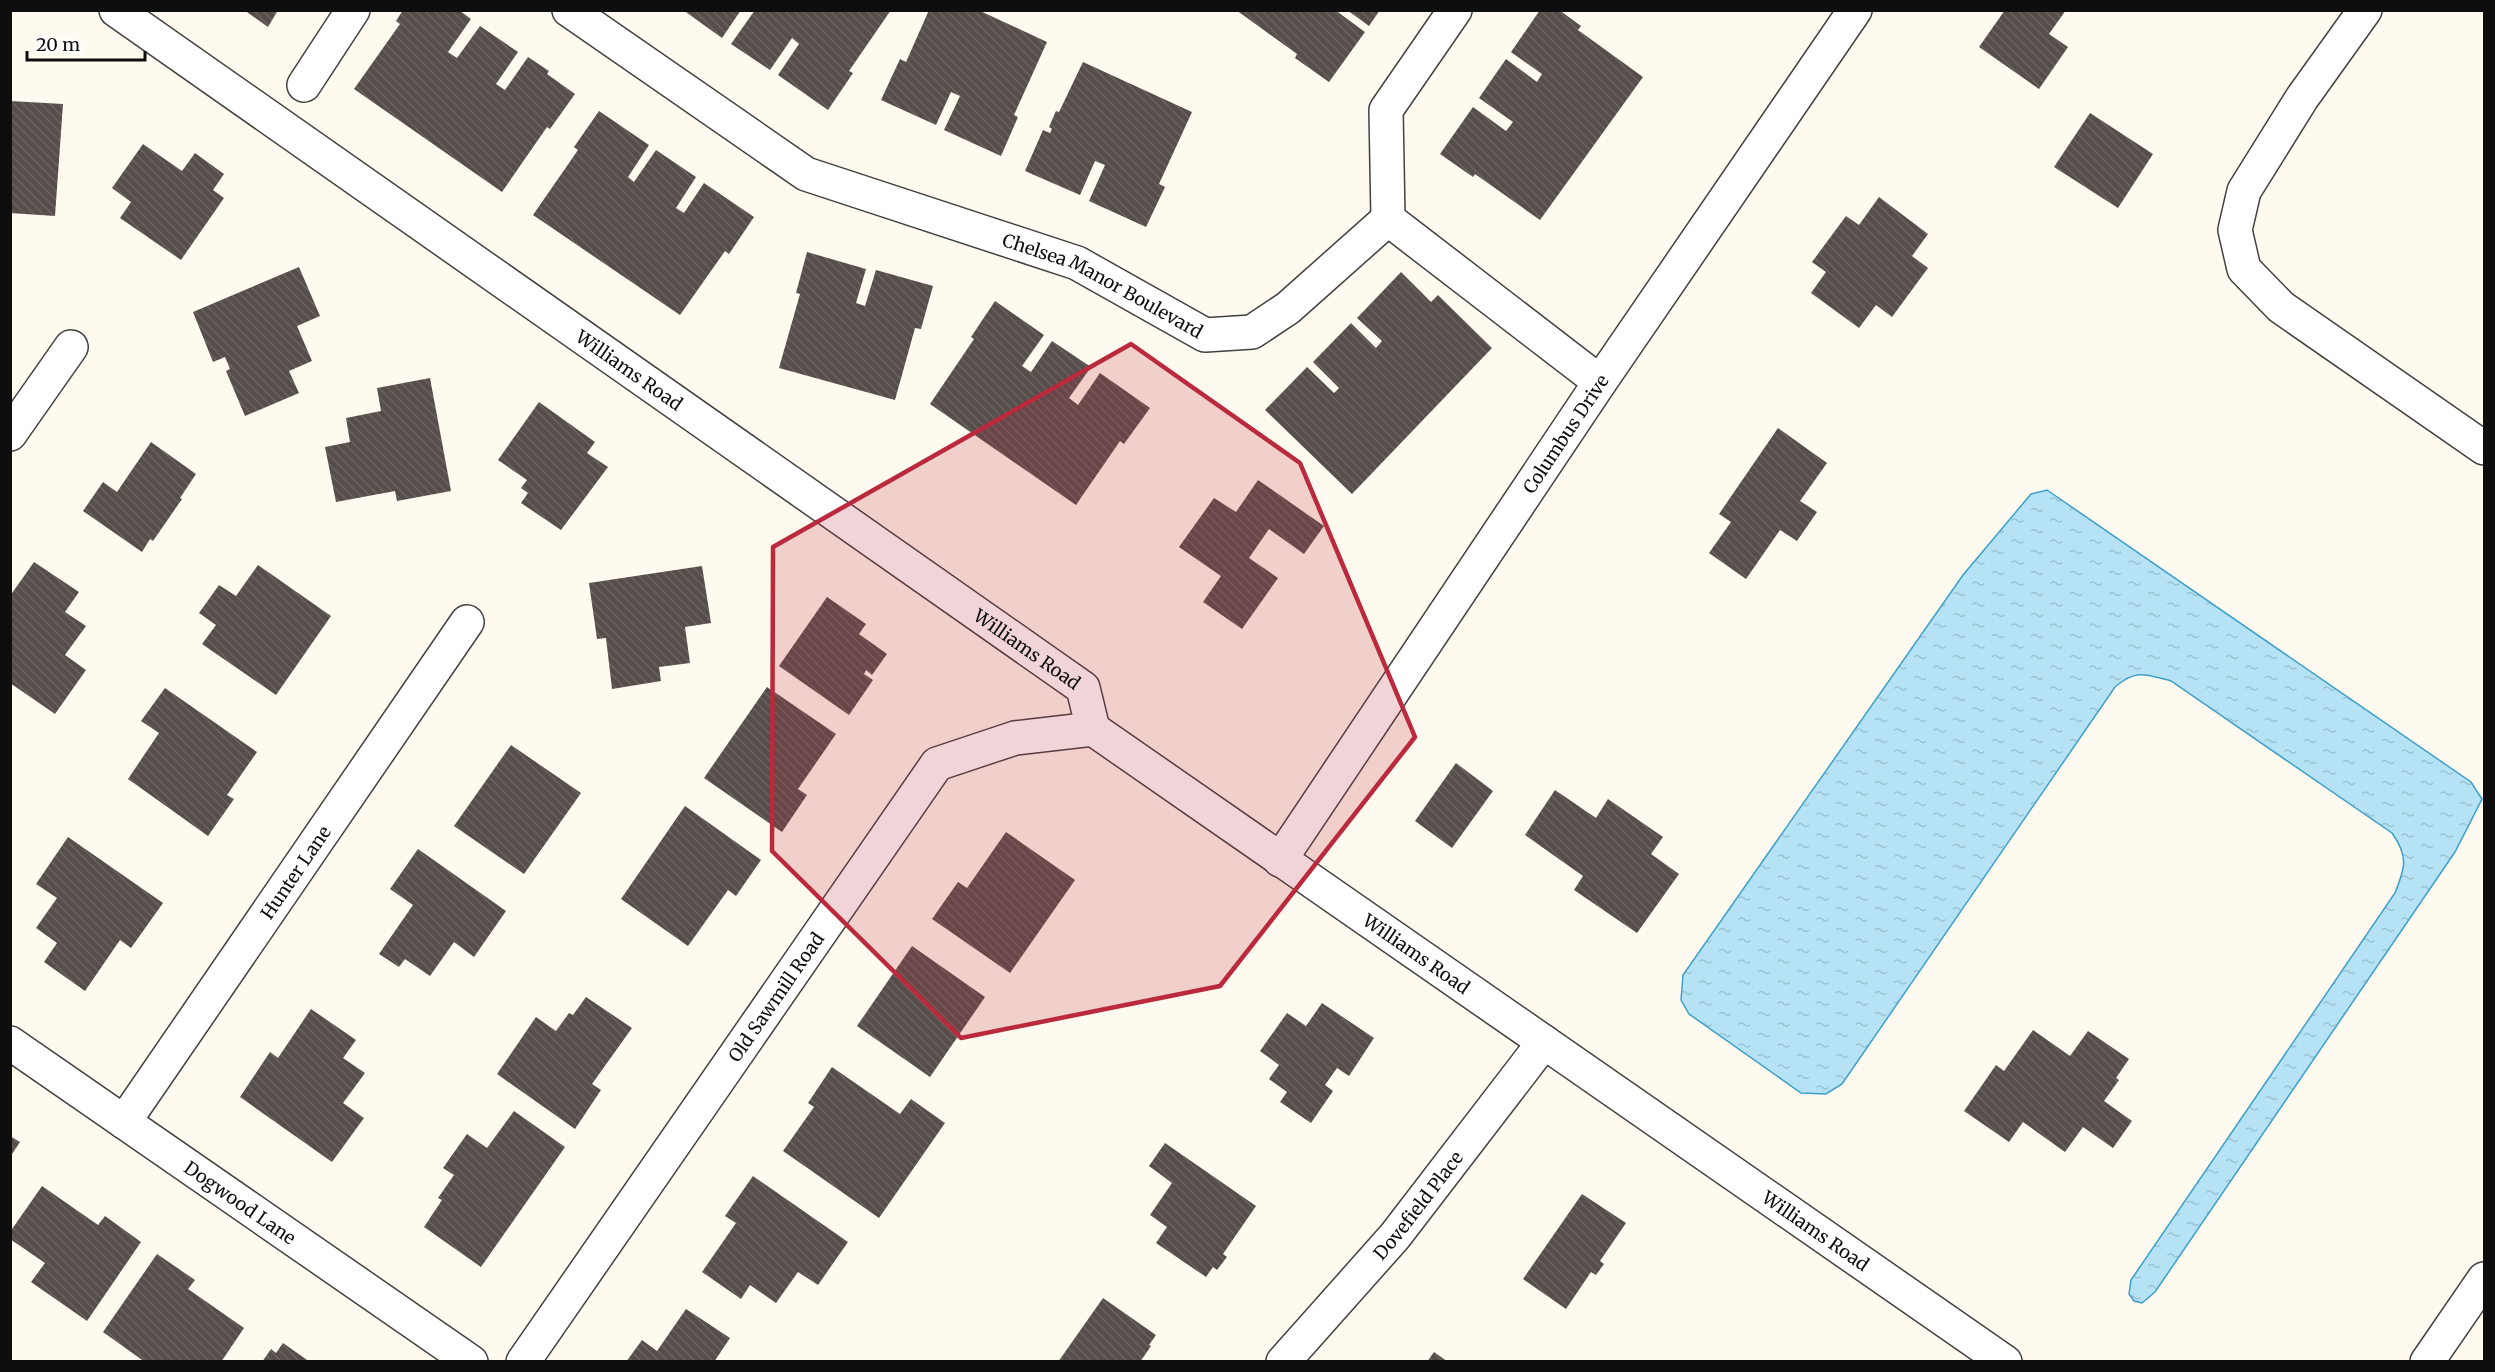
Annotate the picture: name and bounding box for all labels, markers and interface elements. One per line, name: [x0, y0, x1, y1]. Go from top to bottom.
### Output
scale bar: [27, 24, 146, 62]
text: 20 m: [36, 33, 80, 56]
street label: Chelsea Manor Boulevard: [1000, 228, 1207, 343]
street label: Williams Road: [571, 324, 687, 415]
street label: Columbus Drive: [1517, 370, 1613, 498]
street label: Williams Road: [969, 603, 1085, 694]
street label: Hunter Lane: [255, 821, 335, 923]
street label: Williams Road: [1358, 908, 1475, 999]
street label: Old Sawmill Road: [723, 928, 829, 1066]
street label: Dovefield Place: [1368, 1146, 1468, 1264]
street label: Dogwood Lane: [180, 1156, 301, 1249]
street label: Williams Road: [1757, 1185, 1874, 1276]

